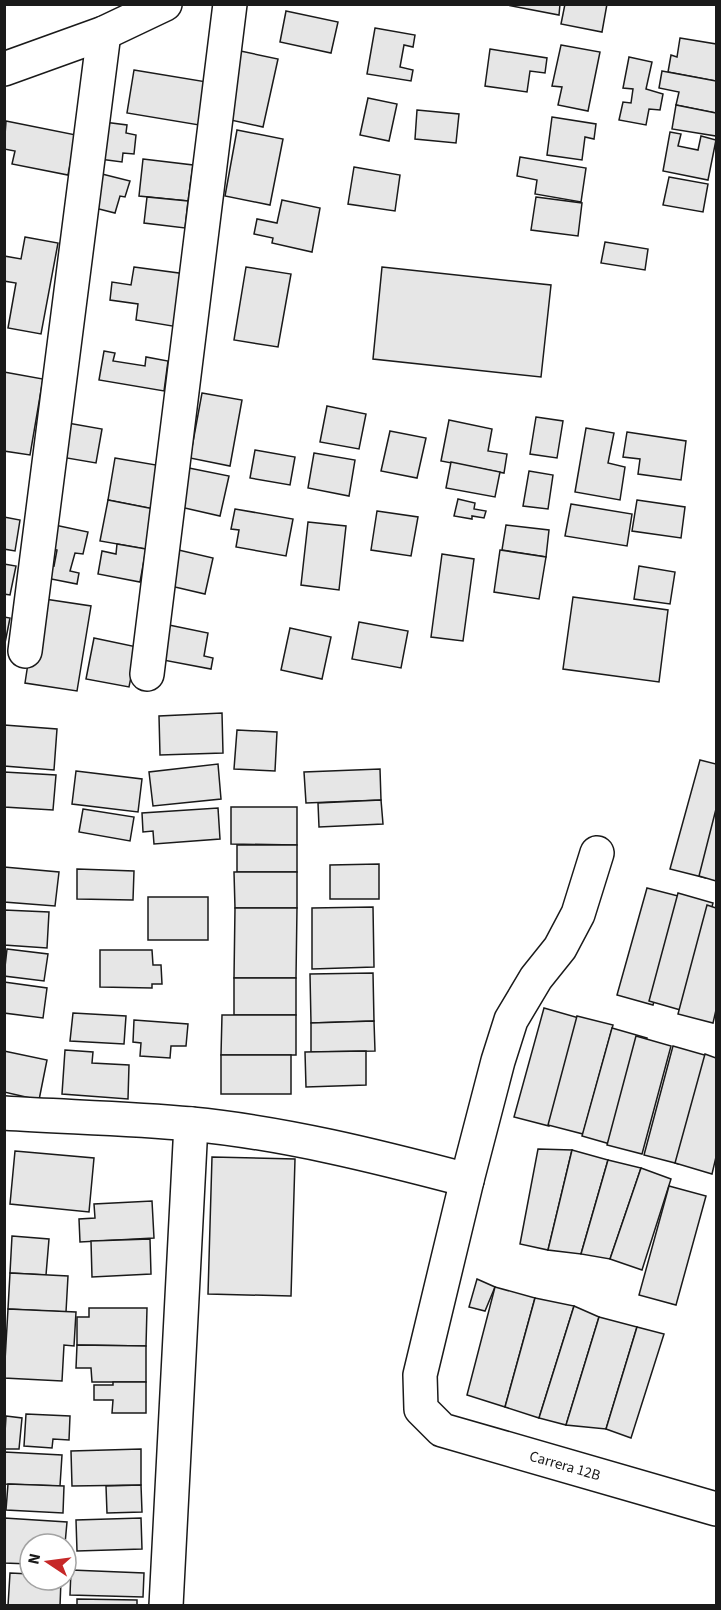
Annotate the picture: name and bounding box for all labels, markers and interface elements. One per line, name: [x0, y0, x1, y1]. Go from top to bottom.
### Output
street label: Carrera 12B: [527, 1445, 603, 1486]
north arrow: [18, 1532, 78, 1592]
text: N: [22, 1551, 46, 1567]

